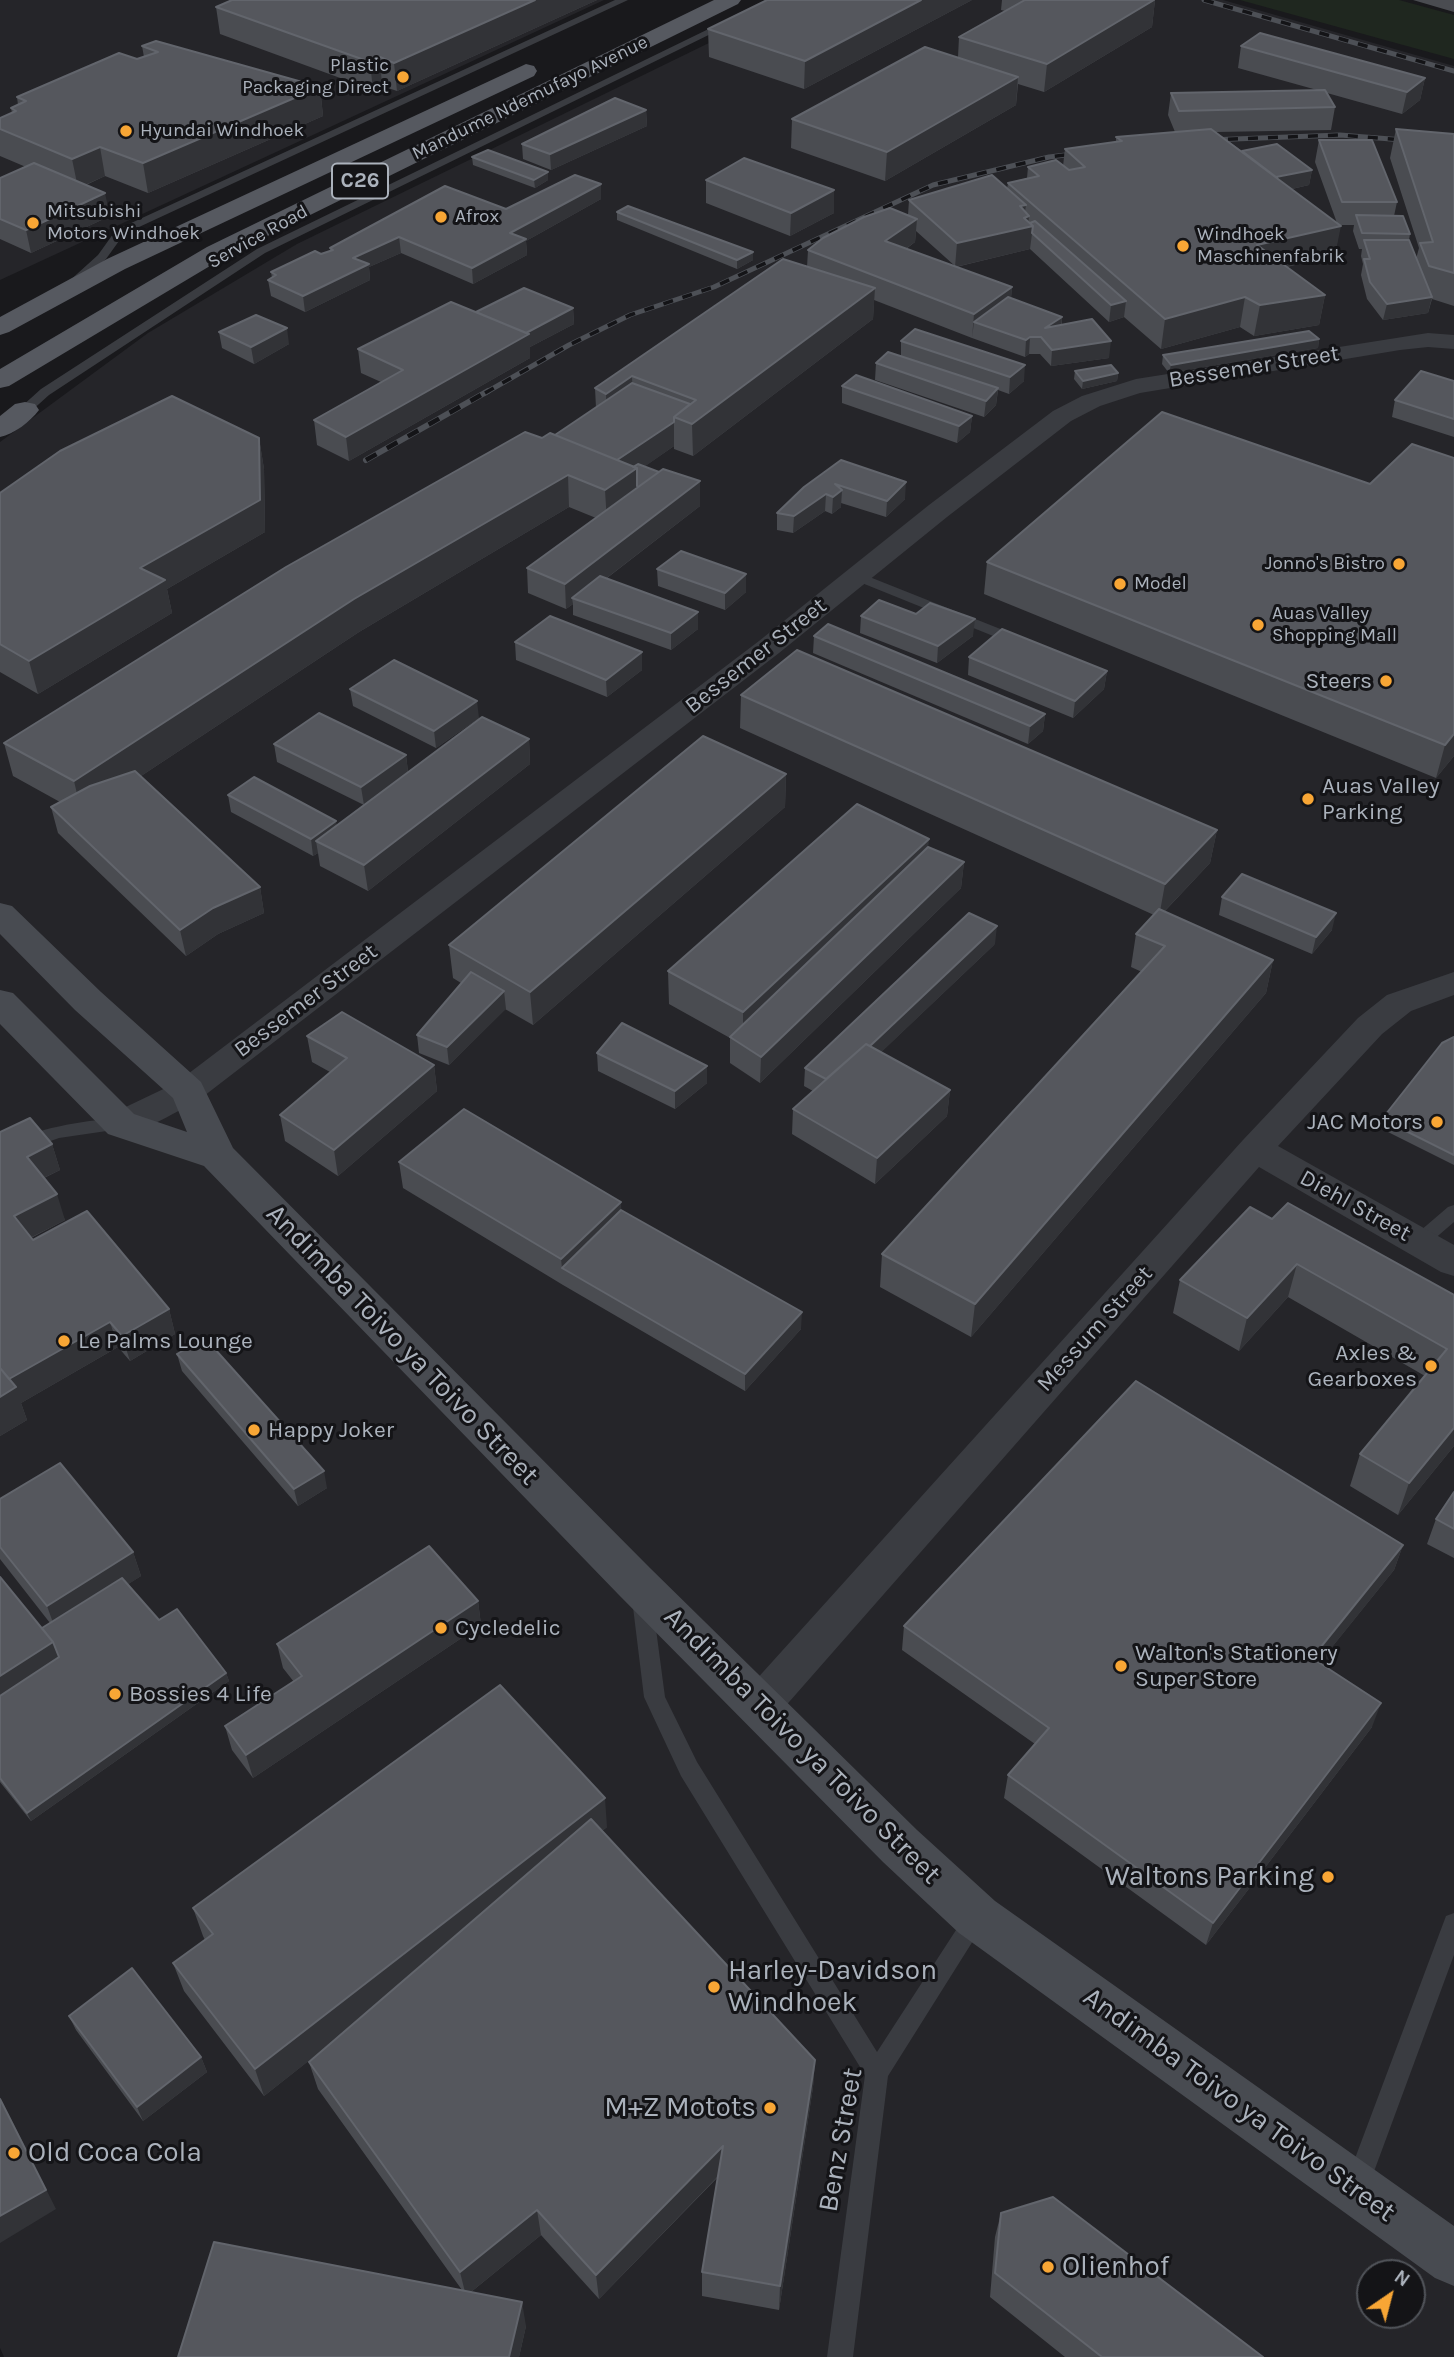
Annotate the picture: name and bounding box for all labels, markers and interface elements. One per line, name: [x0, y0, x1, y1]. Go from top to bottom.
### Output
street label: Mandume Ndemufayo Avenue: [408, 31, 652, 165]
place label: Plastic Packaging Direct: [242, 55, 389, 99]
marker: Plastic Packaging Direct: [395, 69, 411, 85]
place label: Hyundai Windhoek: [140, 120, 304, 142]
marker: Hyundai Windhoek: [118, 123, 134, 139]
road number: C26: [332, 164, 388, 198]
street label: Service Road: [204, 200, 312, 274]
place label: Mitsubishi Motors Windhoek: [47, 201, 200, 245]
place label: Afrox: [455, 206, 499, 228]
marker: Afrox: [433, 209, 449, 225]
marker: Mitsubishi Motors Windhoek: [25, 215, 41, 231]
place label: Windhoek Maschinenfabrik: [1197, 224, 1345, 268]
marker: Windhoek Maschinenfabrik: [1175, 238, 1191, 254]
street label: Bessemer Street: [1167, 340, 1341, 394]
place label: Jonno's Bistro: [1265, 553, 1385, 575]
marker: Jonno's Bistro: [1391, 556, 1407, 572]
place label: Model: [1134, 573, 1187, 595]
marker: Model: [1112, 576, 1128, 592]
street label: Bessemer Street: [680, 592, 832, 720]
place label: Auas Valley Shopping Mall: [1272, 603, 1397, 647]
marker: Auas Valley Shopping Mall: [1250, 617, 1266, 633]
place label: Steers: [1305, 667, 1372, 695]
marker: Steers: [1378, 673, 1394, 689]
place label: Auas Valley Parking: [1322, 772, 1440, 826]
marker: Auas Valley Parking: [1300, 791, 1316, 807]
street label: Bessemer Street: [229, 938, 383, 1064]
place label: JAC Motors: [1307, 1108, 1423, 1136]
marker: JAC Motors: [1429, 1114, 1445, 1130]
street label: Diehl Street: [1295, 1164, 1415, 1248]
street label: Andimba Toivo ya Toivo Street: [259, 1197, 545, 1493]
street label: Messum Street: [1031, 1260, 1159, 1398]
place label: Le Palms Lounge: [78, 1327, 253, 1355]
marker: Le Palms Lounge: [56, 1333, 72, 1349]
place label: Axles & Gearboxes: [1308, 1339, 1417, 1393]
marker: Axles & Gearboxes: [1423, 1358, 1439, 1374]
place label: Happy Joker: [268, 1416, 394, 1444]
marker: Happy Joker: [246, 1422, 262, 1438]
street label: Andimba Toivo ya Toivo Street: [657, 1601, 947, 1891]
place label: Cycledelic: [455, 1614, 561, 1642]
marker: Cycledelic: [433, 1620, 449, 1636]
place label: Walton's Stationery Super Store: [1135, 1639, 1338, 1693]
marker: Walton's Stationery Super Store: [1113, 1658, 1129, 1674]
place label: Bossies 4 Life: [129, 1680, 272, 1708]
marker: Bossies 4 Life: [107, 1686, 123, 1702]
place label: Waltons Parking: [1105, 1860, 1314, 1894]
marker: Waltons Parking: [1320, 1869, 1336, 1885]
place label: Harley-Davidson Windhoek: [728, 1954, 937, 2020]
marker: Harley-Davidson Windhoek: [706, 1979, 722, 1995]
street label: Andimba Toivo ya Toivo Street: [1076, 1980, 1402, 2230]
street label: Benz Street: [812, 2065, 870, 2215]
place label: M+Z Motots: [604, 2091, 756, 2125]
marker: M+Z Motots: [762, 2100, 778, 2116]
place label: Old Coca Cola: [28, 2136, 202, 2170]
marker: Old Coca Cola: [6, 2145, 22, 2161]
place label: Olienhof: [1062, 2250, 1169, 2284]
marker: Olienhof: [1040, 2259, 1056, 2275]
north arrow: [1356, 2259, 1426, 2329]
text: N: [1390, 2266, 1414, 2291]

